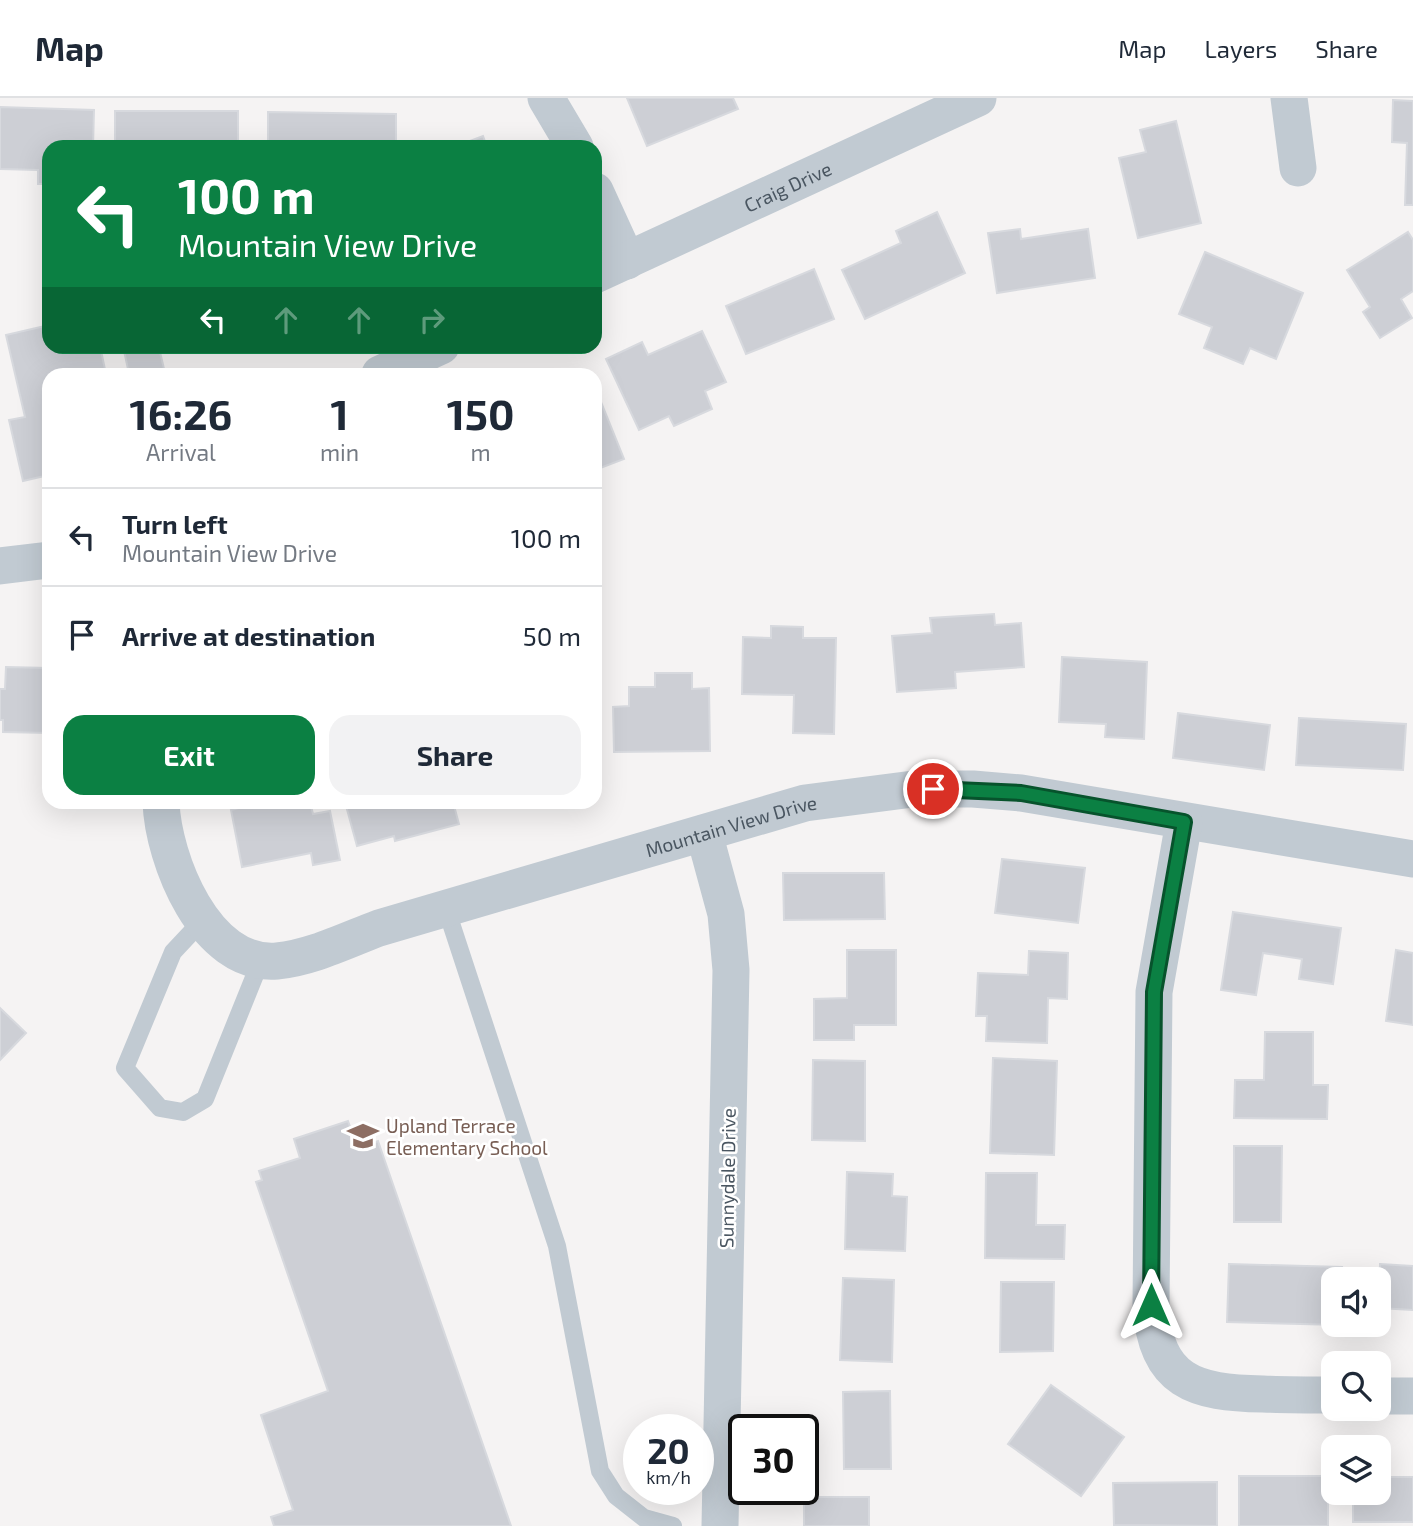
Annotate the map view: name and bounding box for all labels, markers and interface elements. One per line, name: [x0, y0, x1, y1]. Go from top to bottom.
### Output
text: Map: [35, 28, 104, 68]
text: Map: [1118, 34, 1166, 63]
text: Layers: [1204, 34, 1277, 63]
text: Share: [1315, 34, 1378, 63]
street label: Craig Drive: [740, 156, 835, 216]
text: 100 m: [178, 165, 315, 224]
icon: left: [63, 168, 154, 259]
text: Mountain View Drive: [178, 225, 477, 263]
icon: left: [194, 301, 232, 339]
icon: ahead: [267, 301, 305, 339]
icon: ahead: [340, 301, 378, 339]
icon: right: [413, 301, 451, 339]
text: 16:26: [130, 388, 232, 438]
text: 1: [330, 388, 349, 438]
text: 150: [447, 388, 514, 438]
text: Arrival: [146, 438, 216, 466]
text: min: [320, 438, 359, 466]
text: m: [470, 438, 491, 466]
text: Turn left: [122, 508, 228, 539]
icon: left: [63, 518, 101, 556]
text: 100 m: [511, 522, 581, 553]
text: Mountain View Drive: [122, 539, 337, 567]
icon: arrive: [63, 616, 101, 654]
text: Arrive at destination: [122, 620, 375, 651]
text: 50 m: [523, 620, 581, 651]
button: Exit: [63, 715, 315, 795]
button: Share: [329, 715, 581, 795]
pin: [903, 759, 963, 819]
icon: arrive: [914, 770, 952, 808]
street label: Mountain View Drive: [642, 790, 818, 861]
street label: Sunnydale Drive: [714, 1108, 740, 1248]
place label: Upland Terrace Elementary School: [386, 1114, 548, 1159]
school or university icon: Upland Terrace Elementary School: [346, 1119, 380, 1153]
map controls: [1321, 1267, 1391, 1505]
button: sound: [1321, 1267, 1391, 1337]
position arrow: [1114, 1268, 1188, 1342]
button: search: [1321, 1351, 1391, 1421]
speed limit sign: 30: [728, 1414, 819, 1505]
text: 20: [647, 1429, 690, 1471]
button: layers: [1321, 1435, 1391, 1505]
text: km/h: [646, 1466, 691, 1488]

